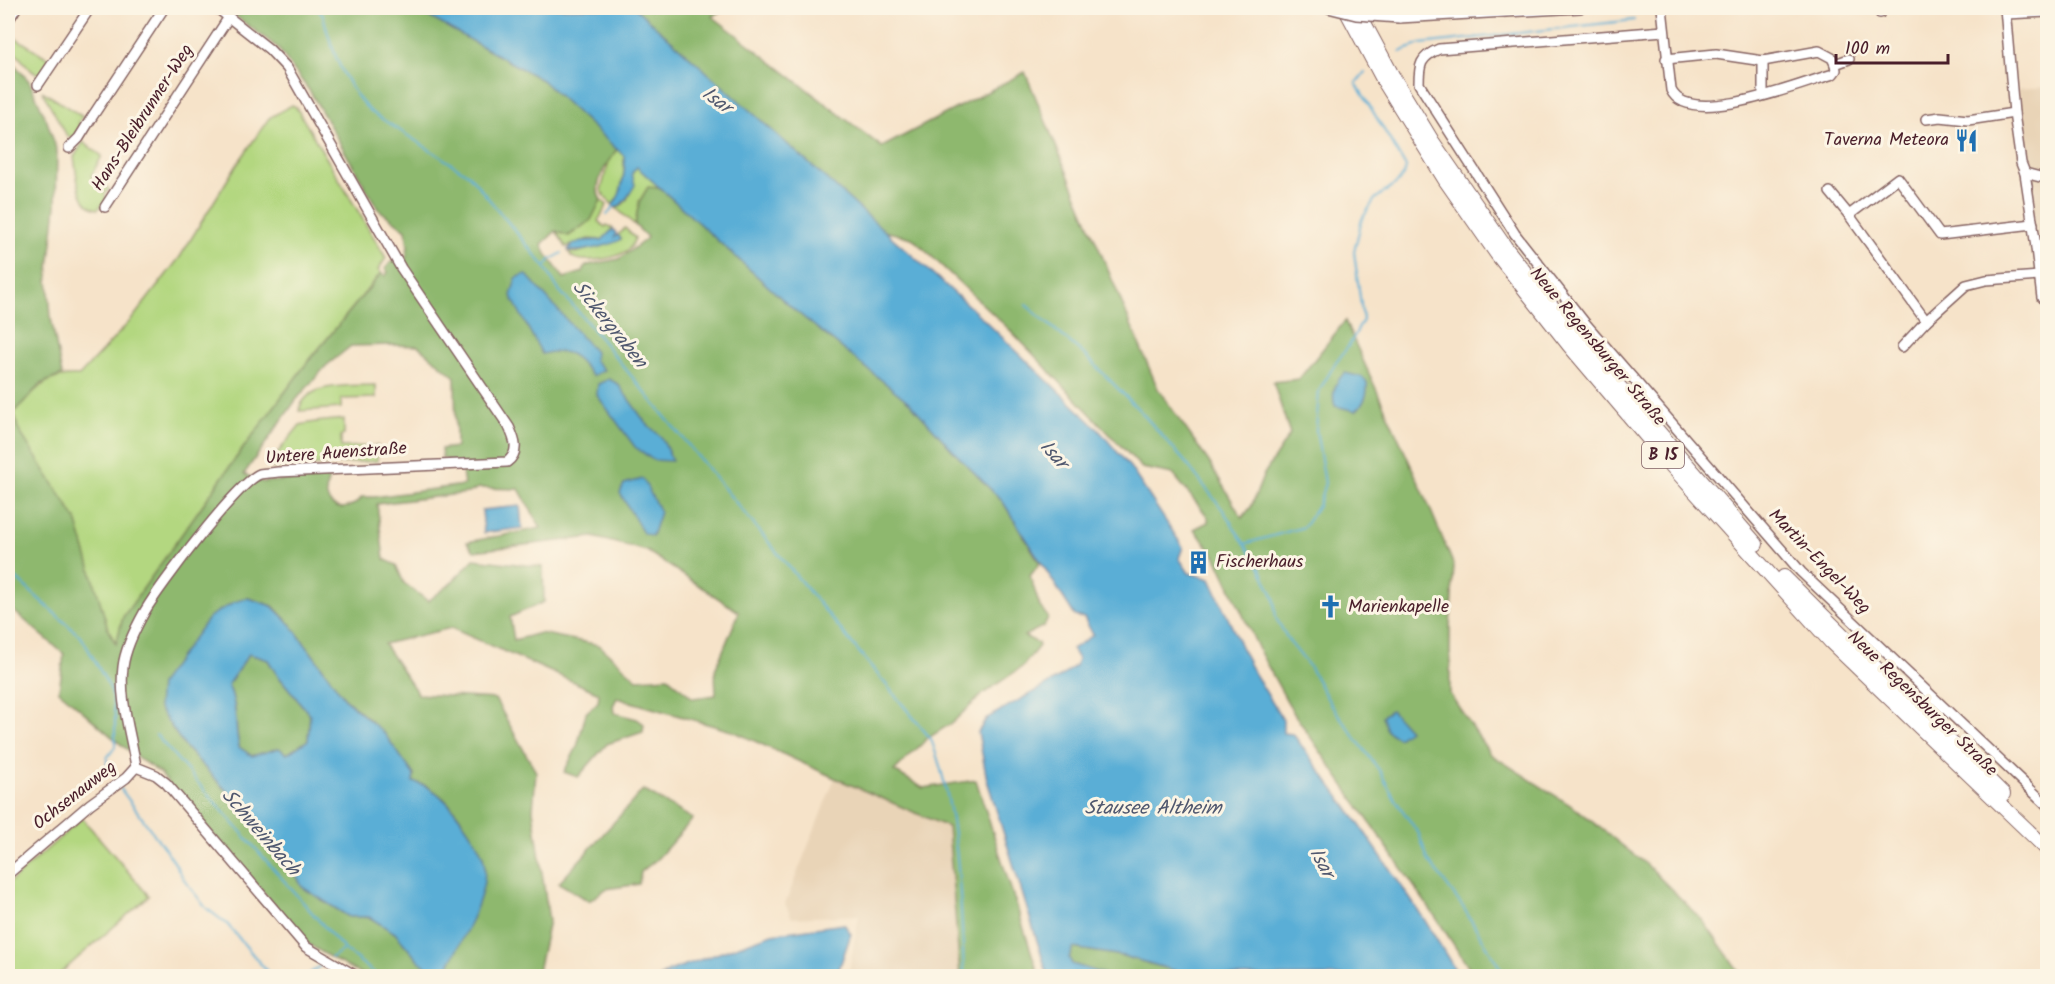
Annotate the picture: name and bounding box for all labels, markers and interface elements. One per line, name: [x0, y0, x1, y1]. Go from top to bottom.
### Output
scale bar: [1836, 27, 1948, 65]
text: 100 m: [1845, 35, 1890, 64]
street label: Hans-Bleibrunner-Weg: [84, 39, 202, 197]
water label: Isar: [694, 79, 741, 126]
place label: Taverna Meteora: [1824, 126, 1949, 155]
restaurant icon: Taverna Meteora: [1954, 127, 1980, 153]
street label: Neue Regensburger Straße: [1522, 261, 1672, 433]
water label: Sickergraben: [564, 274, 655, 377]
water label: Isar: [1031, 433, 1078, 480]
street label: Untere Auenstraße: [264, 435, 408, 473]
road number: B 15: [1642, 442, 1684, 468]
street label: Martin-Engel-Weg: [1761, 502, 1877, 622]
place label: Fischerhaus: [1216, 548, 1304, 577]
building icon: Fischerhaus: [1185, 549, 1211, 575]
place label: Marienkapelle: [1348, 593, 1449, 622]
church icon: Marienkapelle: [1317, 594, 1343, 620]
street label: Neue Regensburger Straße: [1840, 624, 2004, 784]
street label: Ochsenauweg: [27, 754, 123, 838]
water label: Schweinbach: [213, 782, 309, 886]
water label: Stausee Altheim: [1084, 793, 1224, 825]
water label: Isar: [1300, 842, 1345, 888]

